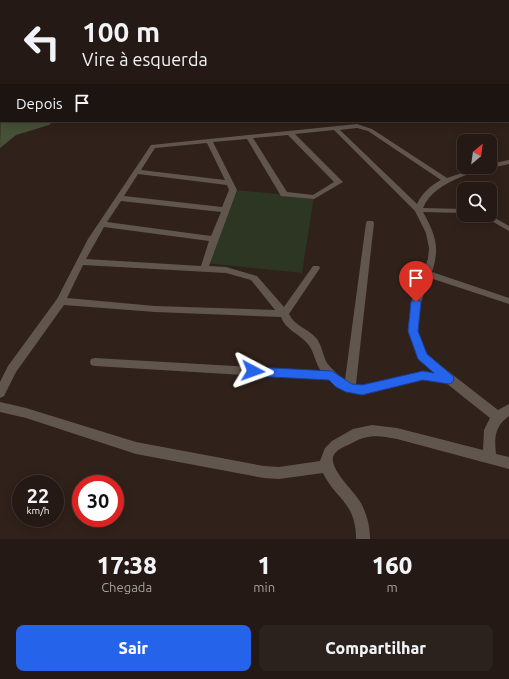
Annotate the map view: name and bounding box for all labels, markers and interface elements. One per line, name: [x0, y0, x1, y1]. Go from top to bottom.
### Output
icon: left: [16, 16, 68, 68]
text: 100 m: [82, 16, 160, 47]
text: Vire à esquerda: [82, 49, 208, 69]
icon: arrive: [71, 92, 93, 114]
text: Depois: [16, 95, 63, 112]
north arrow: [457, 134, 497, 174]
map controls: [457, 134, 497, 222]
button: search: [457, 182, 497, 222]
pin: [399, 261, 433, 302]
icon: arrive: [405, 267, 427, 289]
position arrow: [232, 350, 274, 392]
speed limit sign: 30: [72, 475, 124, 527]
text: 22: [27, 484, 49, 507]
text: km/h: [26, 505, 50, 516]
text: 17:38: [97, 552, 157, 579]
text: 1: [257, 552, 271, 579]
text: 160: [372, 552, 412, 579]
text: Chegada: [101, 580, 152, 594]
text: min: [253, 580, 275, 594]
text: m: [386, 580, 398, 594]
button: Sair: [16, 625, 251, 671]
button: Compartilhar: [259, 625, 493, 671]

